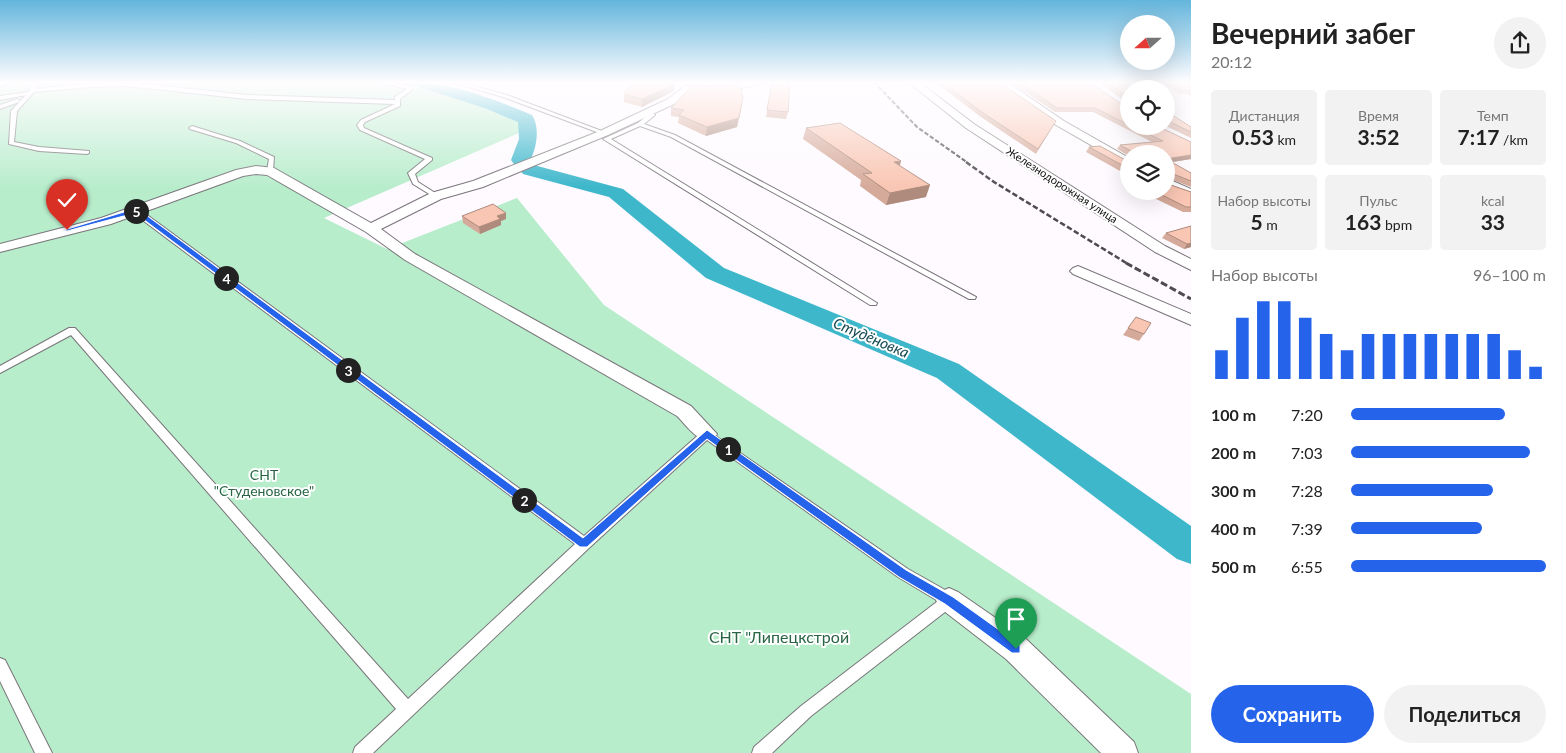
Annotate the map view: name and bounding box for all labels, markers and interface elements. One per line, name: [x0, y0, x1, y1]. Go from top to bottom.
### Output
north arrow: [1120, 15, 1175, 70]
map controls: [1120, 15, 1175, 200]
text: Вечерний забег: [1211, 16, 1415, 50]
button: share: [1494, 17, 1546, 69]
text: 20:12: [1211, 52, 1252, 71]
button: locate: [1120, 80, 1175, 135]
text: Дистанция: [1229, 107, 1300, 124]
text: Время: [1358, 107, 1399, 124]
text: Темп: [1477, 107, 1509, 124]
text: 0.53: [1232, 124, 1274, 149]
text: 3:52: [1358, 124, 1399, 149]
text: 7:17: [1458, 124, 1500, 149]
text: km: [1274, 131, 1296, 148]
text: /km: [1500, 131, 1528, 148]
street label: Железнодорожная улица: [1004, 144, 1120, 225]
button: layers: [1120, 145, 1175, 200]
pin: [46, 179, 88, 230]
icon: check: [53, 186, 81, 214]
text: Набор высоты: [1217, 192, 1311, 209]
text: Пульс: [1359, 192, 1398, 209]
text: kcal: [1481, 192, 1505, 209]
pin: 5: [124, 198, 148, 224]
text: 5: [132, 203, 141, 220]
text: 5: [1251, 209, 1263, 234]
text: 163: [1345, 209, 1381, 234]
text: 33: [1481, 209, 1505, 234]
text: m: [1263, 216, 1278, 233]
text: bpm: [1381, 216, 1412, 233]
text: Набор высоты: [1211, 265, 1318, 284]
text: 96–100 m: [1473, 265, 1546, 284]
pin: 4: [214, 266, 238, 290]
text: 4: [222, 270, 231, 287]
water label: Студёновка: [831, 313, 912, 361]
pin: 3: [336, 358, 360, 382]
text: 3: [344, 362, 353, 379]
text: 100 m: [1211, 405, 1256, 424]
text: 7:20: [1291, 405, 1323, 424]
pin: 1: [716, 436, 740, 462]
text: 1: [724, 441, 733, 458]
text: 200 m: [1211, 443, 1256, 462]
text: 7:03: [1291, 443, 1323, 462]
park label: СНТ "Студеновское": [214, 466, 314, 499]
text: 300 m: [1211, 481, 1256, 500]
text: 7:28: [1291, 481, 1323, 500]
pin: 2: [512, 488, 536, 512]
text: 2: [520, 492, 529, 509]
text: 400 m: [1211, 519, 1256, 538]
text: 7:39: [1291, 519, 1323, 538]
text: 500 m: [1211, 557, 1256, 576]
text: 6:55: [1291, 557, 1323, 576]
pin: [995, 598, 1037, 649]
icon: arrive: [1002, 605, 1030, 633]
park label: СНТ "Липецкстрой: [709, 627, 849, 646]
button: Сохранить: [1211, 685, 1374, 743]
button: Поделиться: [1384, 685, 1546, 743]

